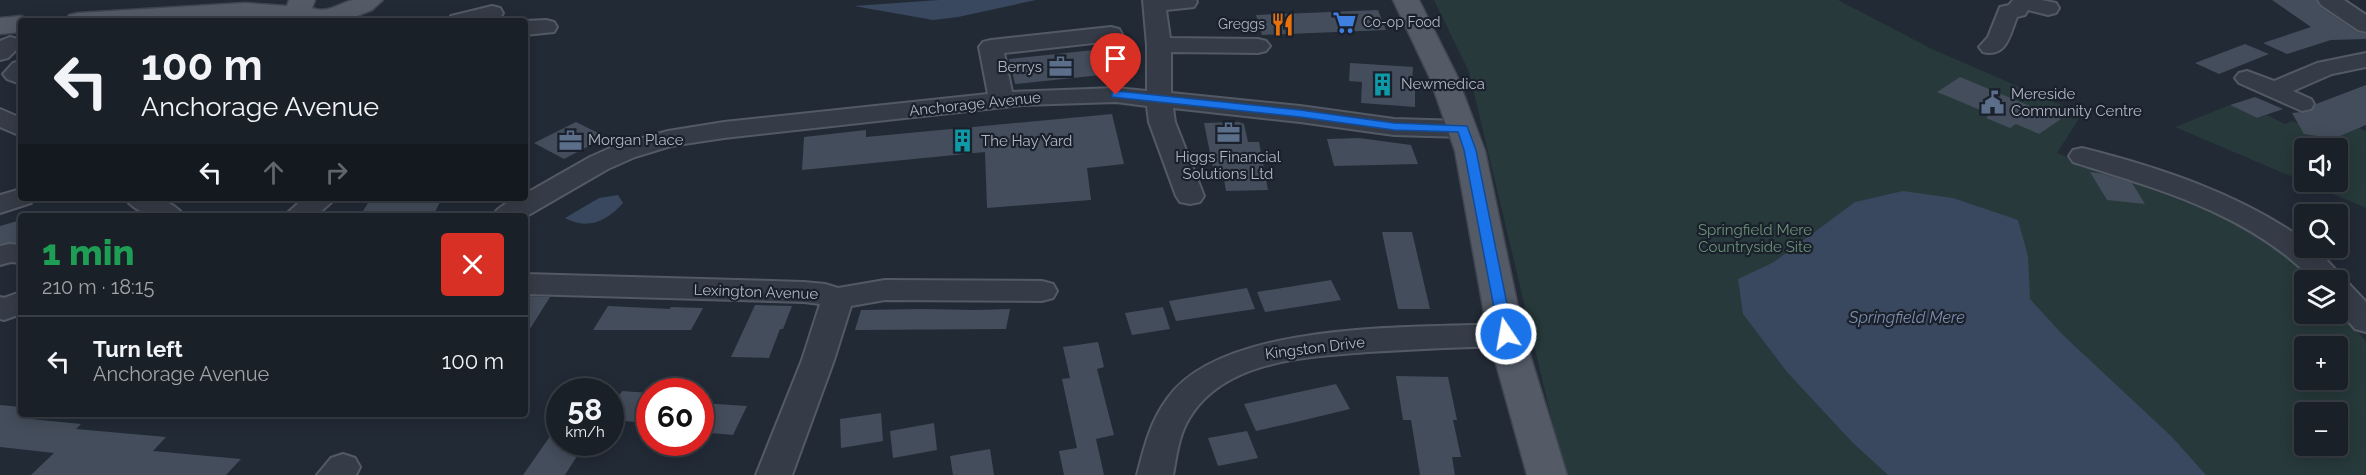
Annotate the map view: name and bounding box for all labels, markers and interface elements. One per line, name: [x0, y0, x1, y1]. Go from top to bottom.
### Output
supermarket icon: Co-op Food: [1332, 9, 1358, 35]
restaurant icon: Greggs: [1270, 11, 1296, 37]
place label: Co-op Food: [1363, 14, 1441, 30]
place label: Greggs: [1218, 16, 1265, 32]
pin: [1090, 33, 1141, 95]
text: 100 m: [141, 41, 263, 90]
icon: left: [42, 42, 120, 120]
icon: arrive: [1099, 42, 1132, 75]
office icon: Berrys: [1047, 54, 1073, 80]
place label: Berrys: [998, 58, 1042, 76]
building icon: Newmedica: [1370, 71, 1396, 97]
place label: Newmedica: [1401, 75, 1485, 93]
place label: Mereside Community Centre: [2011, 85, 2142, 120]
street label: Anchorage Avenue: [908, 88, 1042, 120]
public building icon: Mereside Community Centre: [1980, 90, 2006, 116]
text: Anchorage Avenue: [141, 91, 379, 122]
office icon: Higgs Financial Solutions Ltd: [1215, 120, 1241, 146]
office icon: Morgan Place: [557, 127, 583, 153]
building icon: The Hay Yard: [950, 128, 976, 154]
place label: Morgan Place: [588, 131, 684, 149]
place label: The Hay Yard: [981, 132, 1072, 150]
map controls: [2294, 138, 2348, 456]
button: sound: [2294, 138, 2348, 192]
place label: Higgs Financial Solutions Ltd: [1175, 148, 1282, 183]
icon: left: [194, 156, 227, 189]
icon: ahead: [257, 156, 290, 189]
icon: right: [320, 156, 353, 189]
button: search: [2294, 204, 2348, 258]
park label: Springfield Mere Countryside Site: [1698, 221, 1812, 256]
text: 1 min: [42, 231, 134, 273]
button: close: [441, 233, 504, 296]
button: layers: [2294, 270, 2348, 324]
text: 210 m · 18:15: [42, 275, 154, 299]
street label: Lexington Avenue: [693, 281, 819, 303]
position arrow: [1474, 302, 1538, 366]
water label: Springfield Mere: [1848, 308, 1965, 327]
street label: Kingston Drive: [1264, 333, 1366, 363]
text: Turn left: [93, 336, 183, 362]
button: +: [2294, 336, 2348, 390]
icon: left: [42, 345, 75, 378]
text: 100 m: [442, 348, 504, 374]
text: Anchorage Avenue: [93, 362, 269, 386]
speed limit sign: 60: [636, 378, 714, 456]
text: 58: [568, 392, 602, 427]
button: −: [2294, 402, 2348, 456]
text: km/h: [565, 423, 605, 441]

